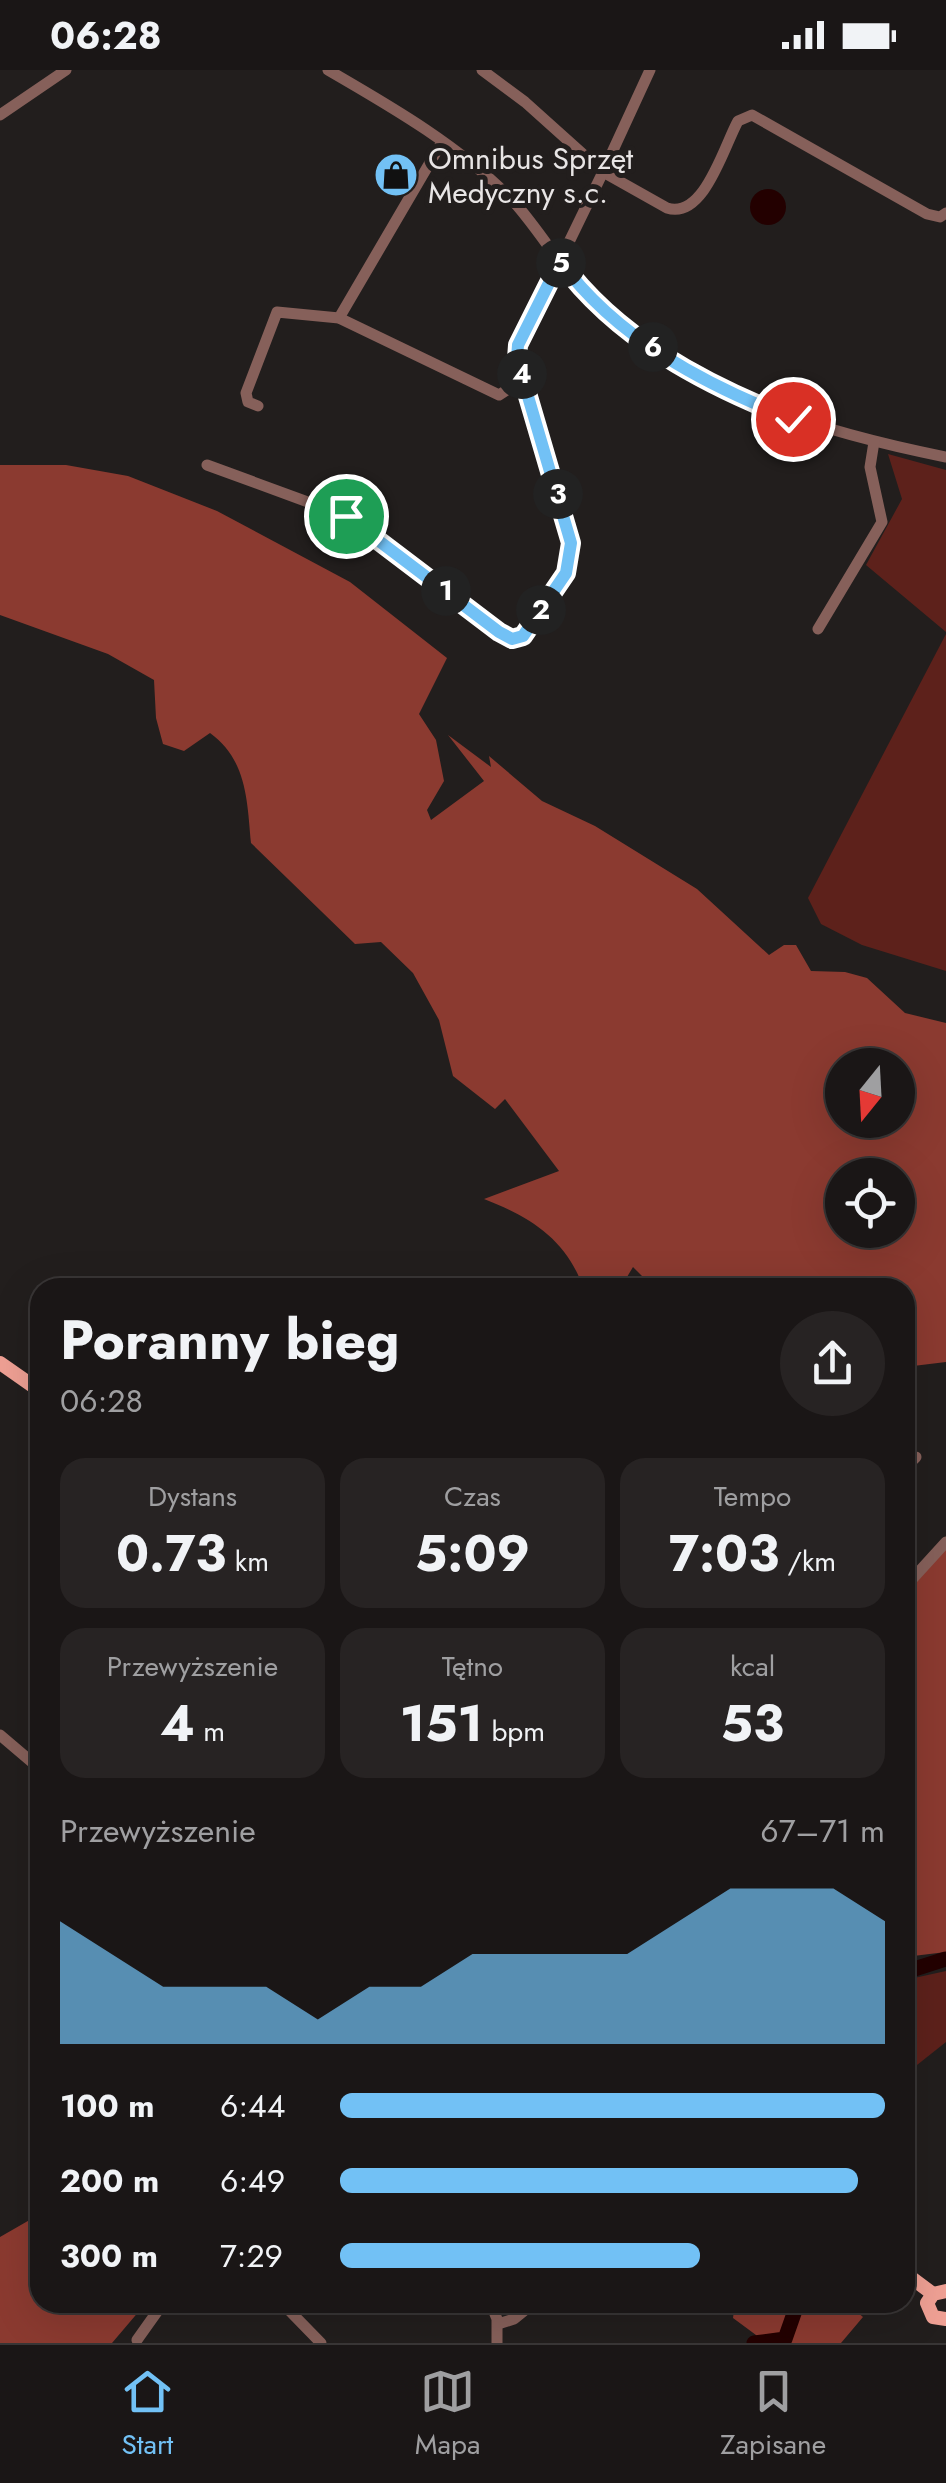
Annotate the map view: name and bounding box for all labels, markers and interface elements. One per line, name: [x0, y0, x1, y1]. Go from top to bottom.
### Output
text: 06:28: [50, 8, 162, 63]
place label: Omnibus Sprzęt Medyczny s.c.: [428, 137, 634, 214]
shop icon: Omnibus Sprzęt Medyczny s.c.: [373, 152, 419, 198]
pin: 5: [536, 238, 586, 288]
text: 5: [552, 242, 570, 283]
pin: 6: [628, 322, 678, 372]
text: 6: [644, 326, 662, 367]
pin: 4: [497, 349, 547, 399]
text: 4: [512, 353, 532, 394]
pin: [751, 377, 836, 462]
icon: check: [766, 392, 821, 447]
pin: 3: [533, 469, 583, 519]
text: 3: [549, 473, 567, 514]
pin: [304, 474, 389, 559]
icon: arrive: [319, 489, 374, 544]
pin: 1: [421, 566, 471, 616]
text: 1: [439, 570, 453, 611]
pin: 2: [516, 585, 566, 635]
text: 2: [532, 589, 550, 630]
north arrow: [825, 1048, 915, 1138]
map controls: [825, 1048, 915, 1248]
button: locate: [825, 1158, 915, 1248]
text: Poranny bieg: [60, 1300, 400, 1380]
button: share: [780, 1311, 885, 1416]
text: 06:28: [60, 1378, 143, 1424]
text: Dystans: [148, 1476, 237, 1517]
text: Czas: [444, 1476, 501, 1517]
text: Tempo: [714, 1476, 791, 1517]
text: 0.73: [116, 1517, 226, 1590]
text: 5:09: [415, 1517, 530, 1590]
text: 7:03: [669, 1517, 779, 1590]
text: km: [226, 1541, 269, 1582]
text: /km: [779, 1541, 836, 1582]
text: Przewyższenie: [107, 1646, 278, 1687]
text: Tętno: [442, 1646, 503, 1687]
text: kcal: [730, 1646, 775, 1687]
text: 4: [160, 1687, 195, 1760]
text: 151: [400, 1687, 483, 1760]
text: 53: [721, 1687, 784, 1760]
text: m: [195, 1711, 225, 1752]
text: bpm: [483, 1711, 545, 1752]
text: Przewyższenie: [60, 1808, 256, 1854]
text: 67–71 m: [760, 1808, 885, 1854]
text: 100 m: [60, 2083, 155, 2129]
text: 6:44: [220, 2083, 285, 2129]
text: 200 m: [60, 2158, 159, 2204]
text: 6:49: [220, 2158, 285, 2204]
text: 300 m: [60, 2233, 158, 2279]
text: 7:29: [220, 2233, 283, 2279]
tab: Start: [120, 2364, 175, 2465]
tab: Mapa: [415, 2364, 480, 2465]
tab: Zapisane: [720, 2364, 826, 2465]

